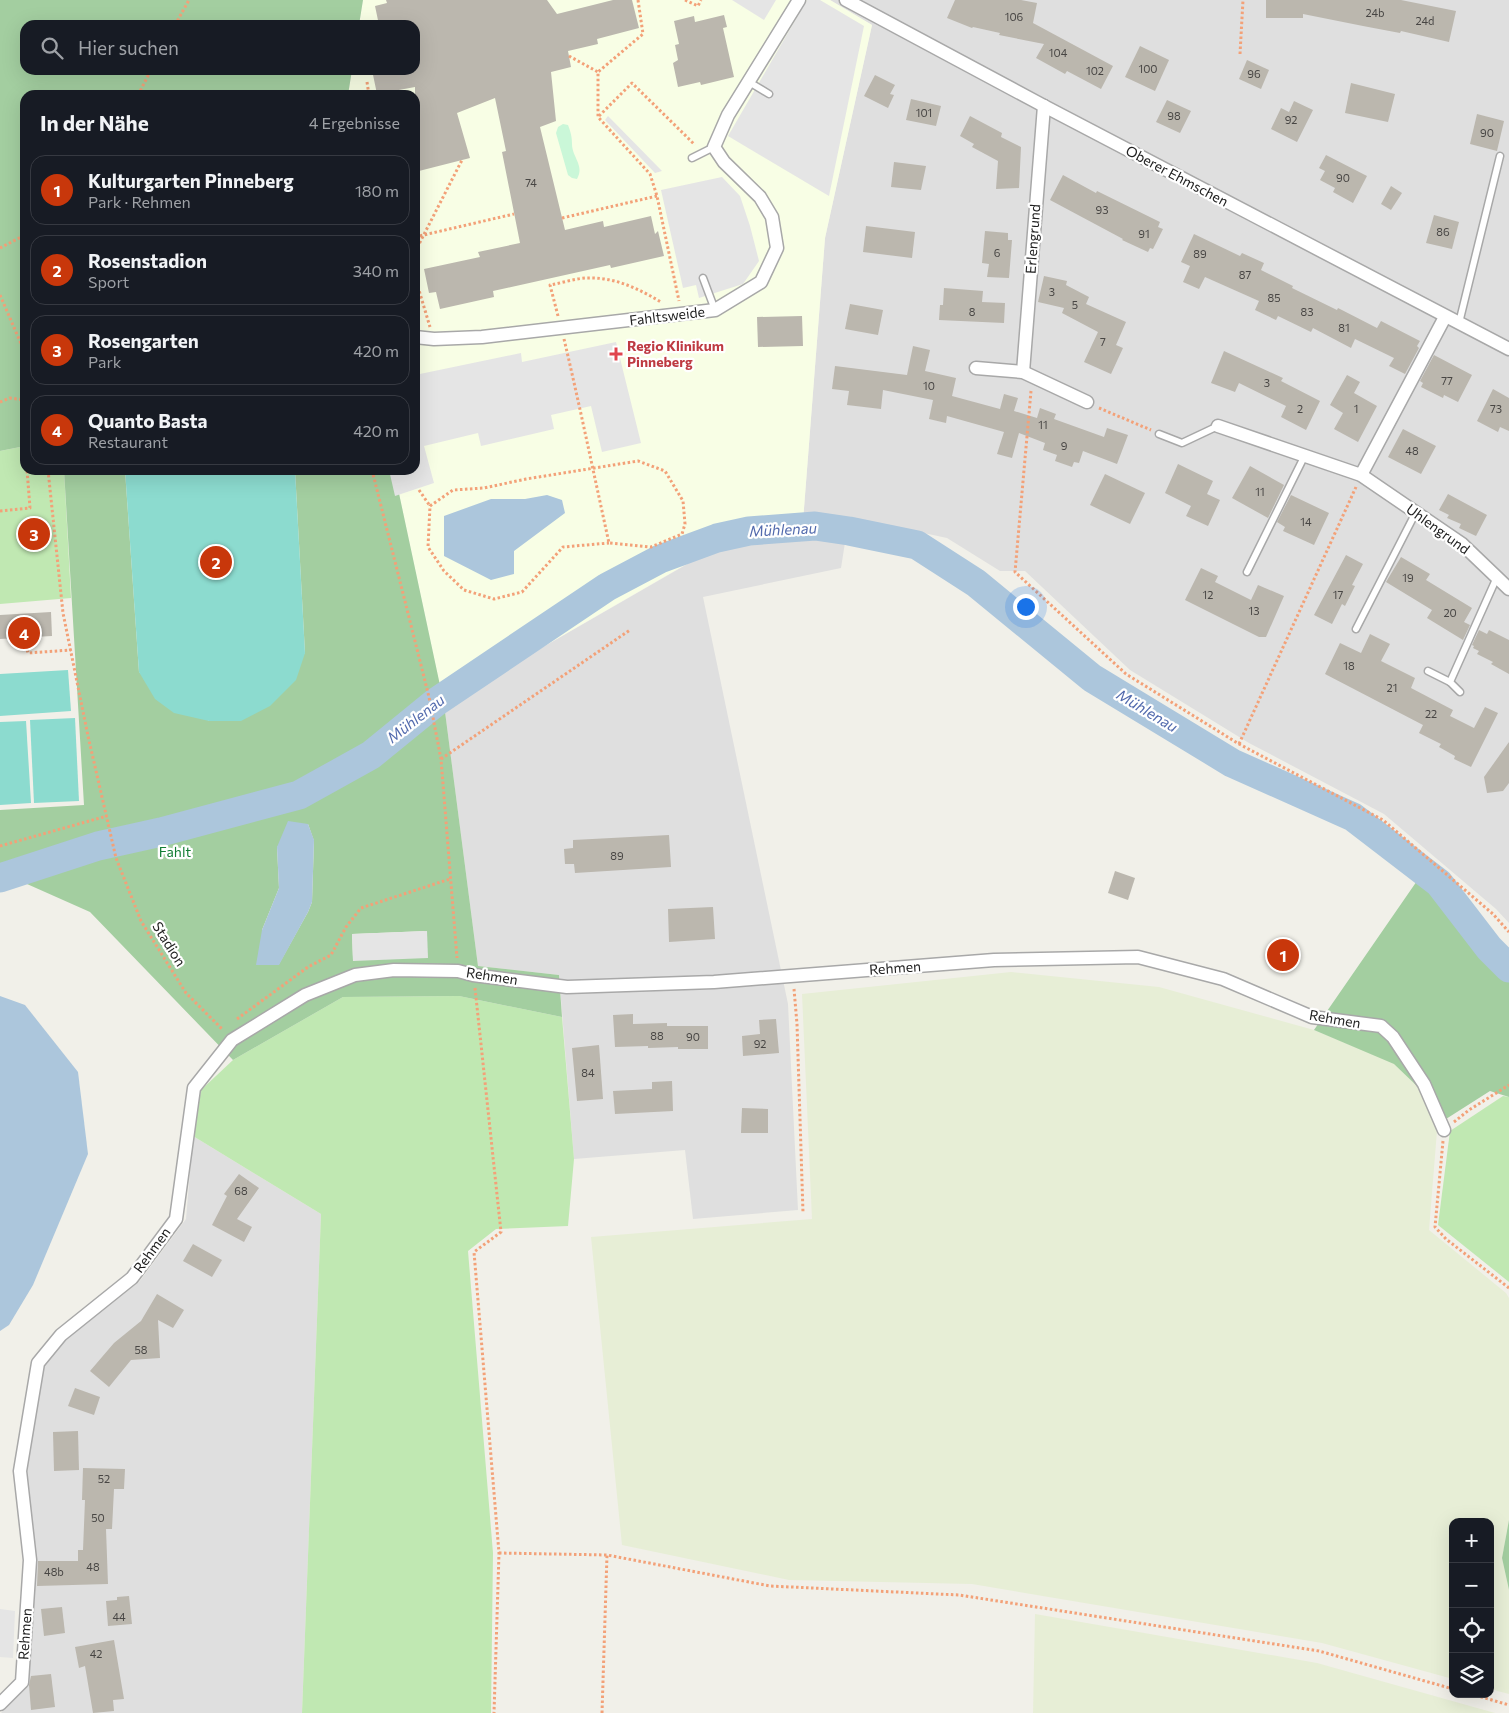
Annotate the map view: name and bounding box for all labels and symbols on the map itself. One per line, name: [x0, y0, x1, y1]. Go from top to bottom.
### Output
house number: 24b: [1365, 6, 1385, 19]
house number: 106: [1005, 10, 1024, 23]
house number: 24d: [1416, 14, 1434, 27]
house number: 104: [1049, 46, 1068, 59]
house number: 100: [1138, 62, 1158, 75]
house number: 102: [1086, 64, 1104, 77]
house number: 96: [1247, 67, 1261, 80]
house number: 101: [916, 106, 932, 119]
house number: 98: [1167, 109, 1181, 122]
house number: 92: [1285, 113, 1297, 126]
house number: 90: [1480, 126, 1494, 139]
street label: Oberer Ehmschen: [1123, 141, 1231, 210]
house number: 90: [1336, 171, 1350, 184]
house number: 74: [525, 176, 537, 189]
street label: Erlengrund: [1022, 203, 1043, 274]
house number: 93: [1096, 203, 1108, 216]
house number: 86: [1436, 225, 1450, 238]
house number: 91: [1138, 227, 1150, 240]
house number: 6: [994, 246, 1001, 259]
house number: 89: [1193, 247, 1207, 260]
house number: 87: [1239, 268, 1251, 281]
house number: 3: [1049, 285, 1055, 298]
house number: 85: [1268, 291, 1281, 304]
house number: 5: [1072, 298, 1078, 311]
street label: Fahltsweide: [628, 302, 706, 329]
house number: 8: [969, 305, 976, 318]
house number: 83: [1301, 305, 1313, 318]
house number: 81: [1338, 321, 1350, 334]
house number: 7: [1100, 335, 1106, 348]
place label: Regio Klinikum Pinneberg: [627, 337, 724, 370]
marker: Regio Klinikum Pinneberg: [609, 347, 623, 361]
house number: 77: [1441, 374, 1453, 387]
house number: 3: [1264, 376, 1270, 389]
house number: 10: [923, 379, 935, 392]
house number: 2: [1297, 402, 1303, 415]
house number: 1: [1354, 402, 1358, 415]
house number: 73: [1490, 402, 1502, 415]
house number: 11: [1038, 418, 1048, 431]
house number: 9: [1061, 439, 1068, 452]
house number: 48: [1405, 444, 1419, 457]
house number: 11: [1255, 485, 1265, 498]
street label: Uhlengrund: [1403, 500, 1473, 557]
pin: 3: [18, 515, 50, 553]
house number: 14: [1300, 515, 1312, 528]
water label: Mühlenau: [749, 518, 818, 540]
pin: 2: [200, 543, 232, 581]
house number: 19: [1402, 571, 1414, 584]
house number: 12: [1203, 588, 1213, 601]
house number: 17: [1333, 588, 1343, 601]
your location: [1013, 594, 1039, 620]
house number: 13: [1249, 604, 1259, 617]
house number: 20: [1443, 606, 1457, 619]
pin: 4: [8, 614, 40, 652]
house number: 18: [1343, 659, 1355, 672]
house number: 21: [1387, 681, 1397, 694]
water label: Mühlenau: [1114, 685, 1182, 736]
water label: Mühlenau: [383, 690, 448, 746]
house number: 22: [1425, 707, 1437, 720]
park label: Fahlt: [159, 843, 191, 860]
house number: 89: [610, 849, 624, 862]
street label: Stadion: [149, 918, 190, 969]
pin: 1: [1267, 936, 1299, 974]
street label: Rehmen: [868, 957, 921, 978]
street label: Rehmen: [465, 963, 519, 988]
street label: Rehmen: [1308, 1006, 1362, 1031]
house number: 88: [650, 1029, 664, 1042]
house number: 90: [686, 1030, 700, 1043]
house number: 92: [754, 1037, 766, 1050]
house number: 84: [581, 1066, 595, 1079]
house number: 68: [234, 1184, 248, 1197]
street label: Rehmen: [129, 1224, 174, 1276]
house number: 58: [135, 1343, 148, 1356]
house number: 52: [98, 1472, 110, 1485]
house number: 50: [91, 1511, 105, 1524]
house number: 48: [86, 1560, 100, 1573]
house number: 48b: [44, 1565, 64, 1578]
street label: Rehmen: [14, 1607, 35, 1660]
house number: 44: [112, 1610, 126, 1623]
house number: 42: [90, 1647, 102, 1660]

